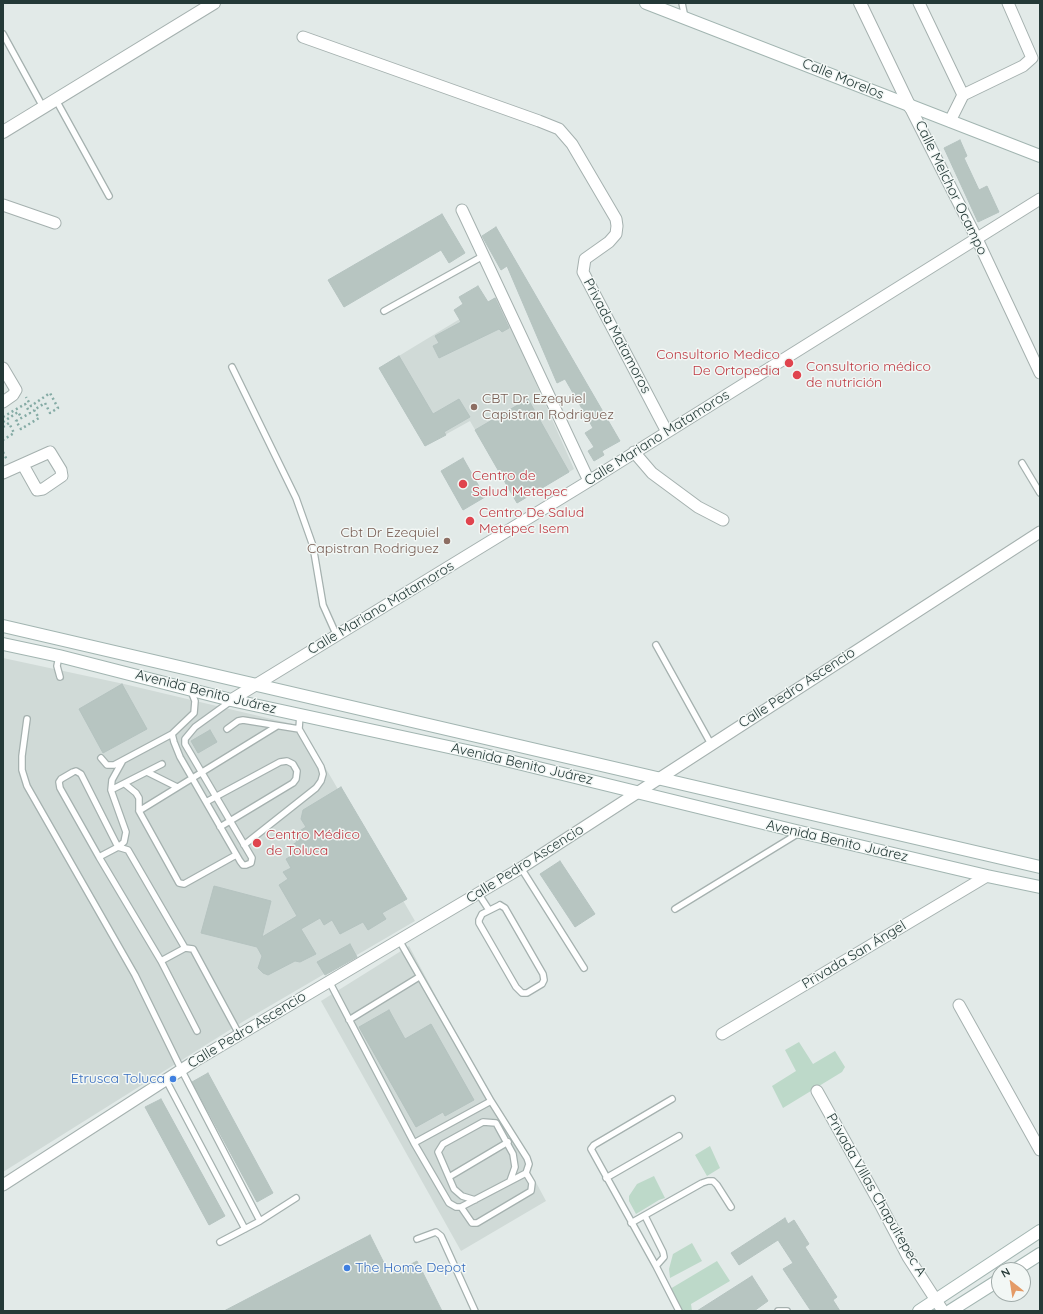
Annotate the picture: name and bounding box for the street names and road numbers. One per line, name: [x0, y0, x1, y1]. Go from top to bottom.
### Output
street label: Calle Morelos: [800, 55, 886, 103]
street label: Calle Melchor Ocampo: [911, 118, 991, 258]
street label: Privada Matamoros: [580, 276, 654, 396]
street label: Calle Mariano Matamoros: [581, 386, 733, 490]
street label: Calle Mariano Matamoros: [305, 558, 457, 658]
street label: Calle Pedro Ascencio: [736, 644, 858, 732]
street label: Avenida Benito Juárez: [134, 666, 278, 718]
street label: Avenida Benito Juárez: [449, 740, 595, 788]
street label: Avenida Benito Juárez: [764, 817, 910, 865]
street label: Calle Pedro Ascencio: [463, 821, 587, 907]
street label: Privada San Ángel: [799, 917, 909, 993]
street label: Calle Pedro Ascencio: [185, 988, 309, 1072]
street label: Privada Villas Chapultepec A: [822, 1111, 930, 1279]

